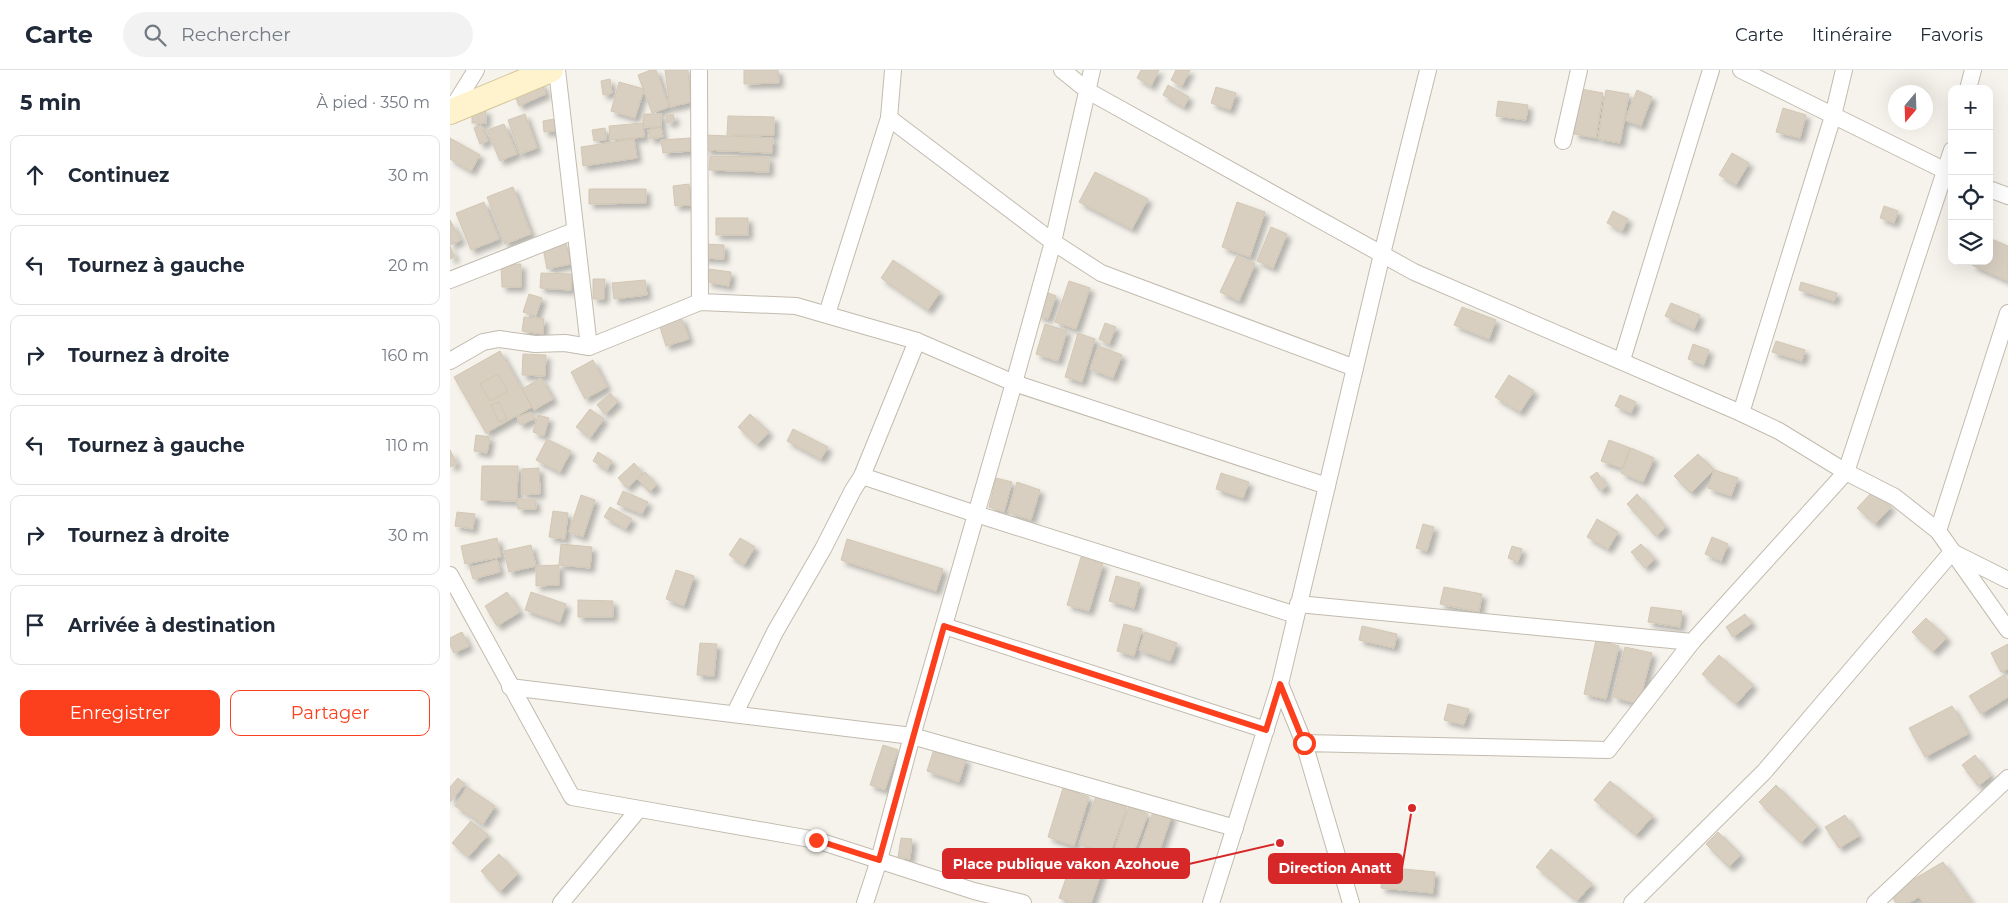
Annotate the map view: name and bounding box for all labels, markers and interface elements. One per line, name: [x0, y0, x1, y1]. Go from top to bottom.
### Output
search box: [123, 12, 473, 57]
text: Carte: [25, 20, 93, 49]
icon: search: [141, 21, 169, 49]
text: Rechercher: [181, 23, 291, 46]
text: Carte: [1735, 24, 1784, 46]
text: Itinéraire: [1812, 24, 1892, 46]
text: Favoris: [1920, 24, 1983, 46]
north arrow: [1888, 85, 1933, 130]
map controls: [1948, 85, 1993, 265]
button: +: [1948, 85, 1993, 130]
text: 5 min: [20, 90, 81, 115]
text: À pied · 350 m: [317, 93, 430, 112]
button: −: [1948, 130, 1993, 175]
icon: ahead: [21, 161, 49, 189]
text: Continuez: [68, 164, 169, 187]
text: 30 m: [388, 166, 429, 185]
button: locate: [1948, 175, 1993, 220]
button: layers: [1948, 220, 1993, 265]
icon: left: [21, 251, 49, 279]
text: Tournez à gauche: [68, 254, 245, 277]
text: 20 m: [388, 256, 429, 275]
icon: right: [21, 341, 49, 369]
text: Tournez à droite: [68, 344, 229, 367]
text: 160 m: [382, 346, 429, 365]
icon: left: [21, 431, 49, 459]
text: Tournez à gauche: [68, 434, 245, 457]
text: 110 m: [386, 436, 429, 455]
icon: right: [21, 521, 49, 549]
text: Tournez à droite: [68, 524, 229, 547]
text: 30 m: [388, 526, 429, 545]
icon: arrive: [21, 611, 49, 639]
text: Arrivée à destination: [68, 614, 276, 637]
button: Enregistrer: [20, 690, 220, 736]
button: Partager: [230, 690, 430, 736]
route start: [1293, 732, 1316, 755]
route end: [805, 829, 828, 852]
callout: Place publique vakon Azohoue: [943, 849, 1189, 878]
callout: Direction Anatt: [1269, 854, 1402, 883]
text: Place publique vakon Azohoue: [953, 855, 1179, 873]
text: Direction Anatt: [1278, 859, 1392, 877]

